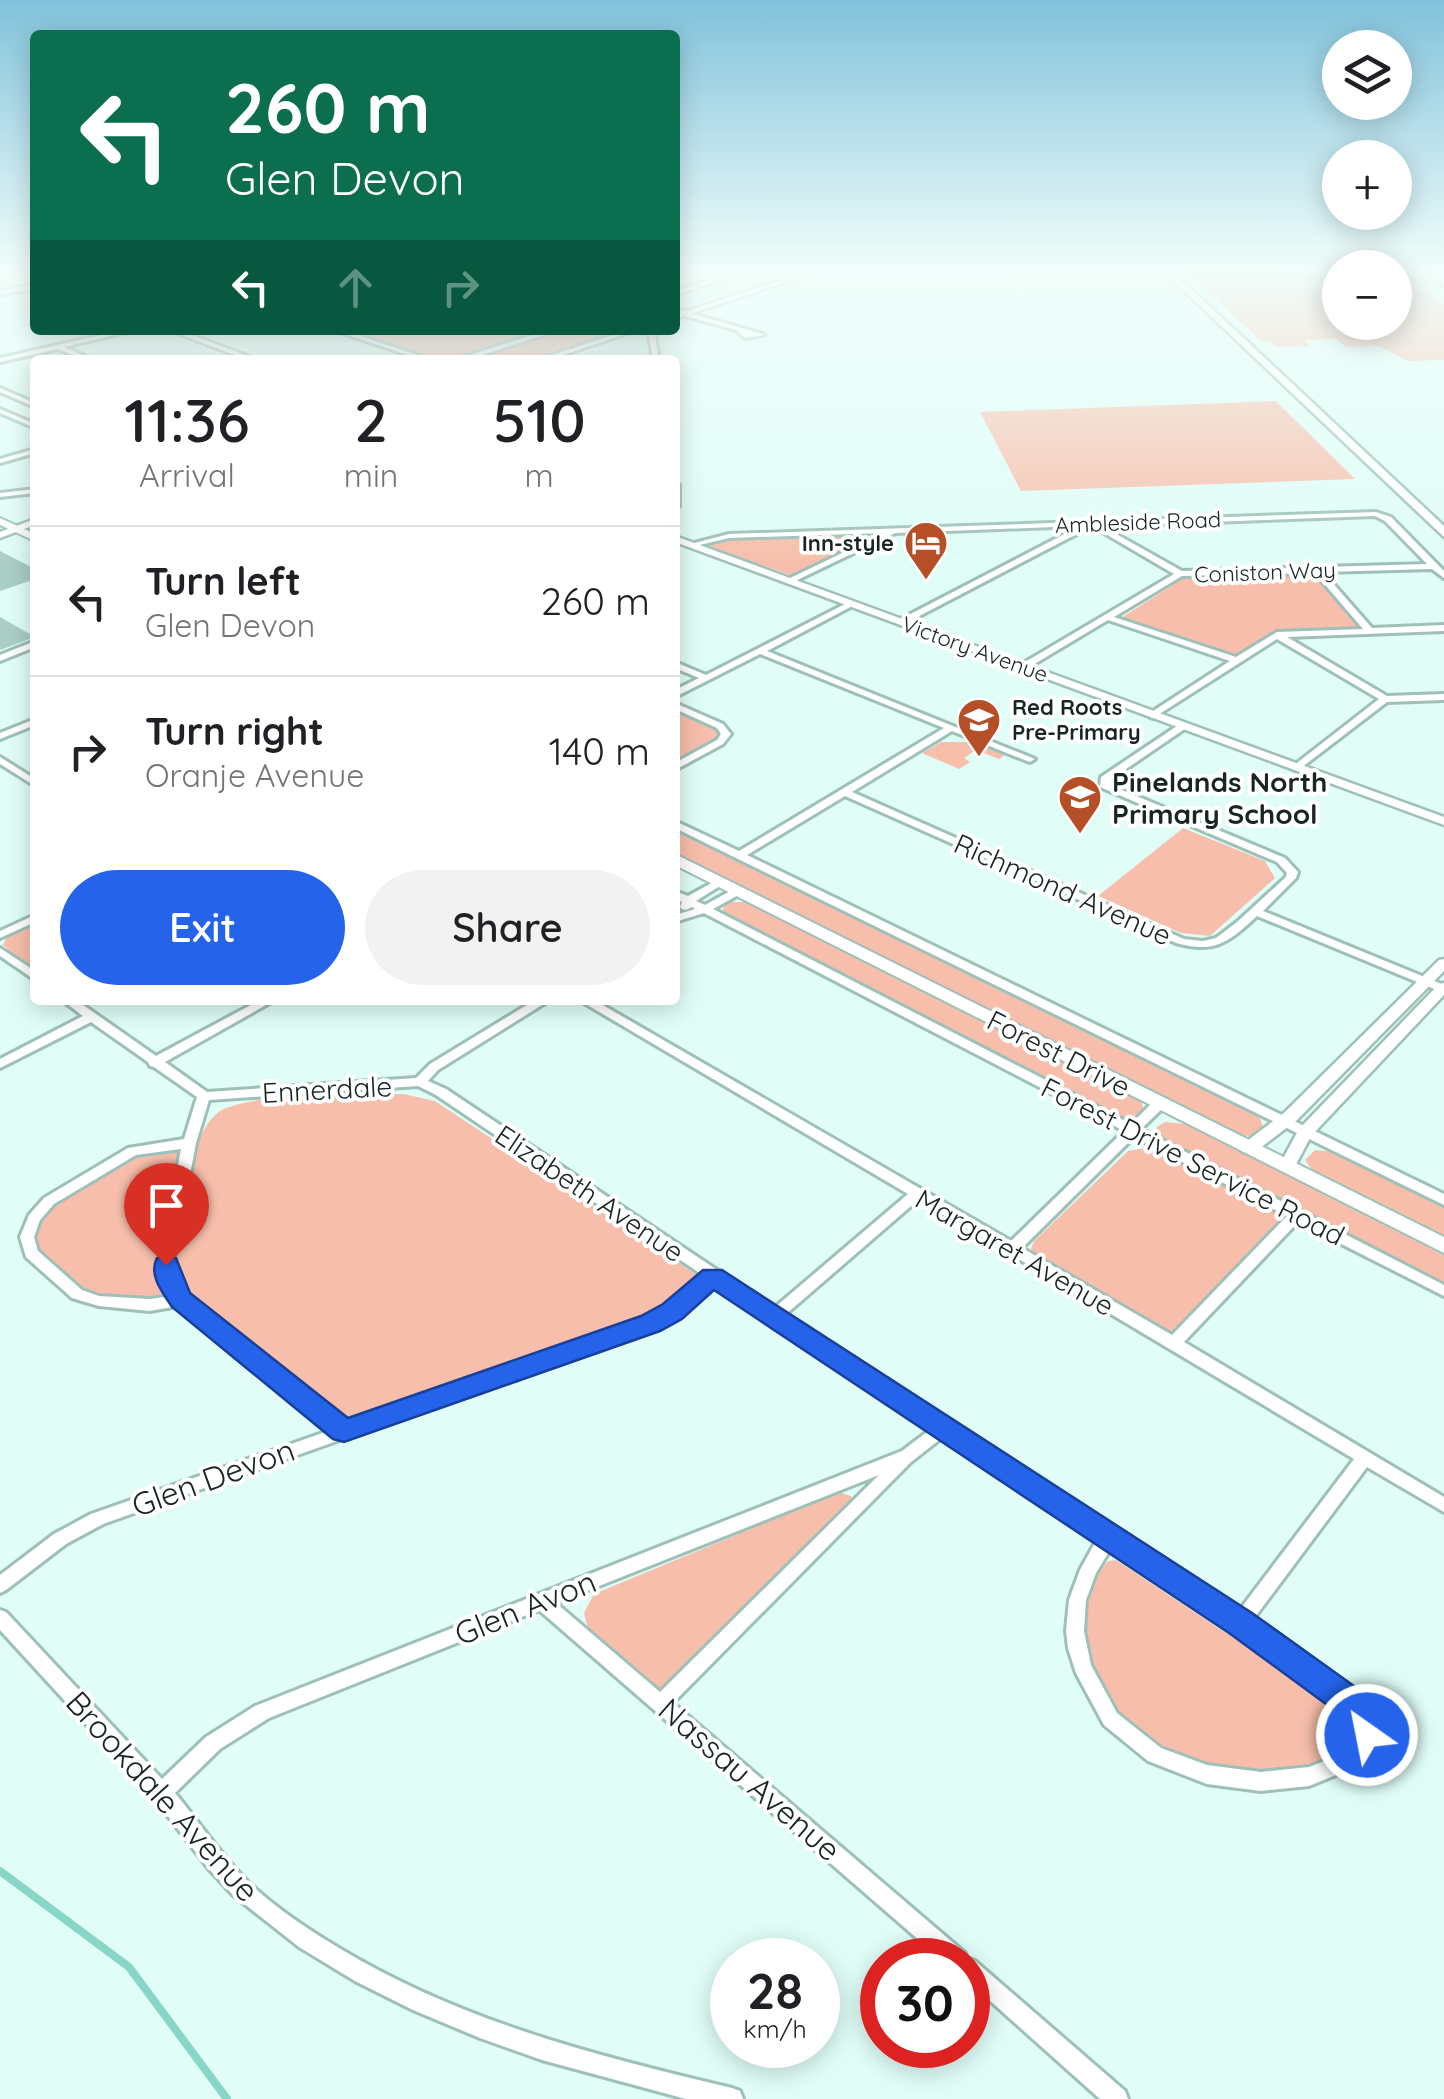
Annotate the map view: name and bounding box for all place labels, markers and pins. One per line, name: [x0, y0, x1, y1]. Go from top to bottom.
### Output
hotel icon: Inn-style: [903, 520, 949, 581]
place label: Inn-style: [802, 529, 894, 557]
place label: Red Roots Pre-Primary: [1012, 693, 1141, 746]
school or university icon: Red Roots Pre-Primary: [956, 697, 1002, 758]
place label: Pinelands North Primary School: [1112, 764, 1328, 831]
school or university icon: Pinelands North Primary School: [1057, 774, 1103, 835]
pin: [124, 1163, 209, 1266]

